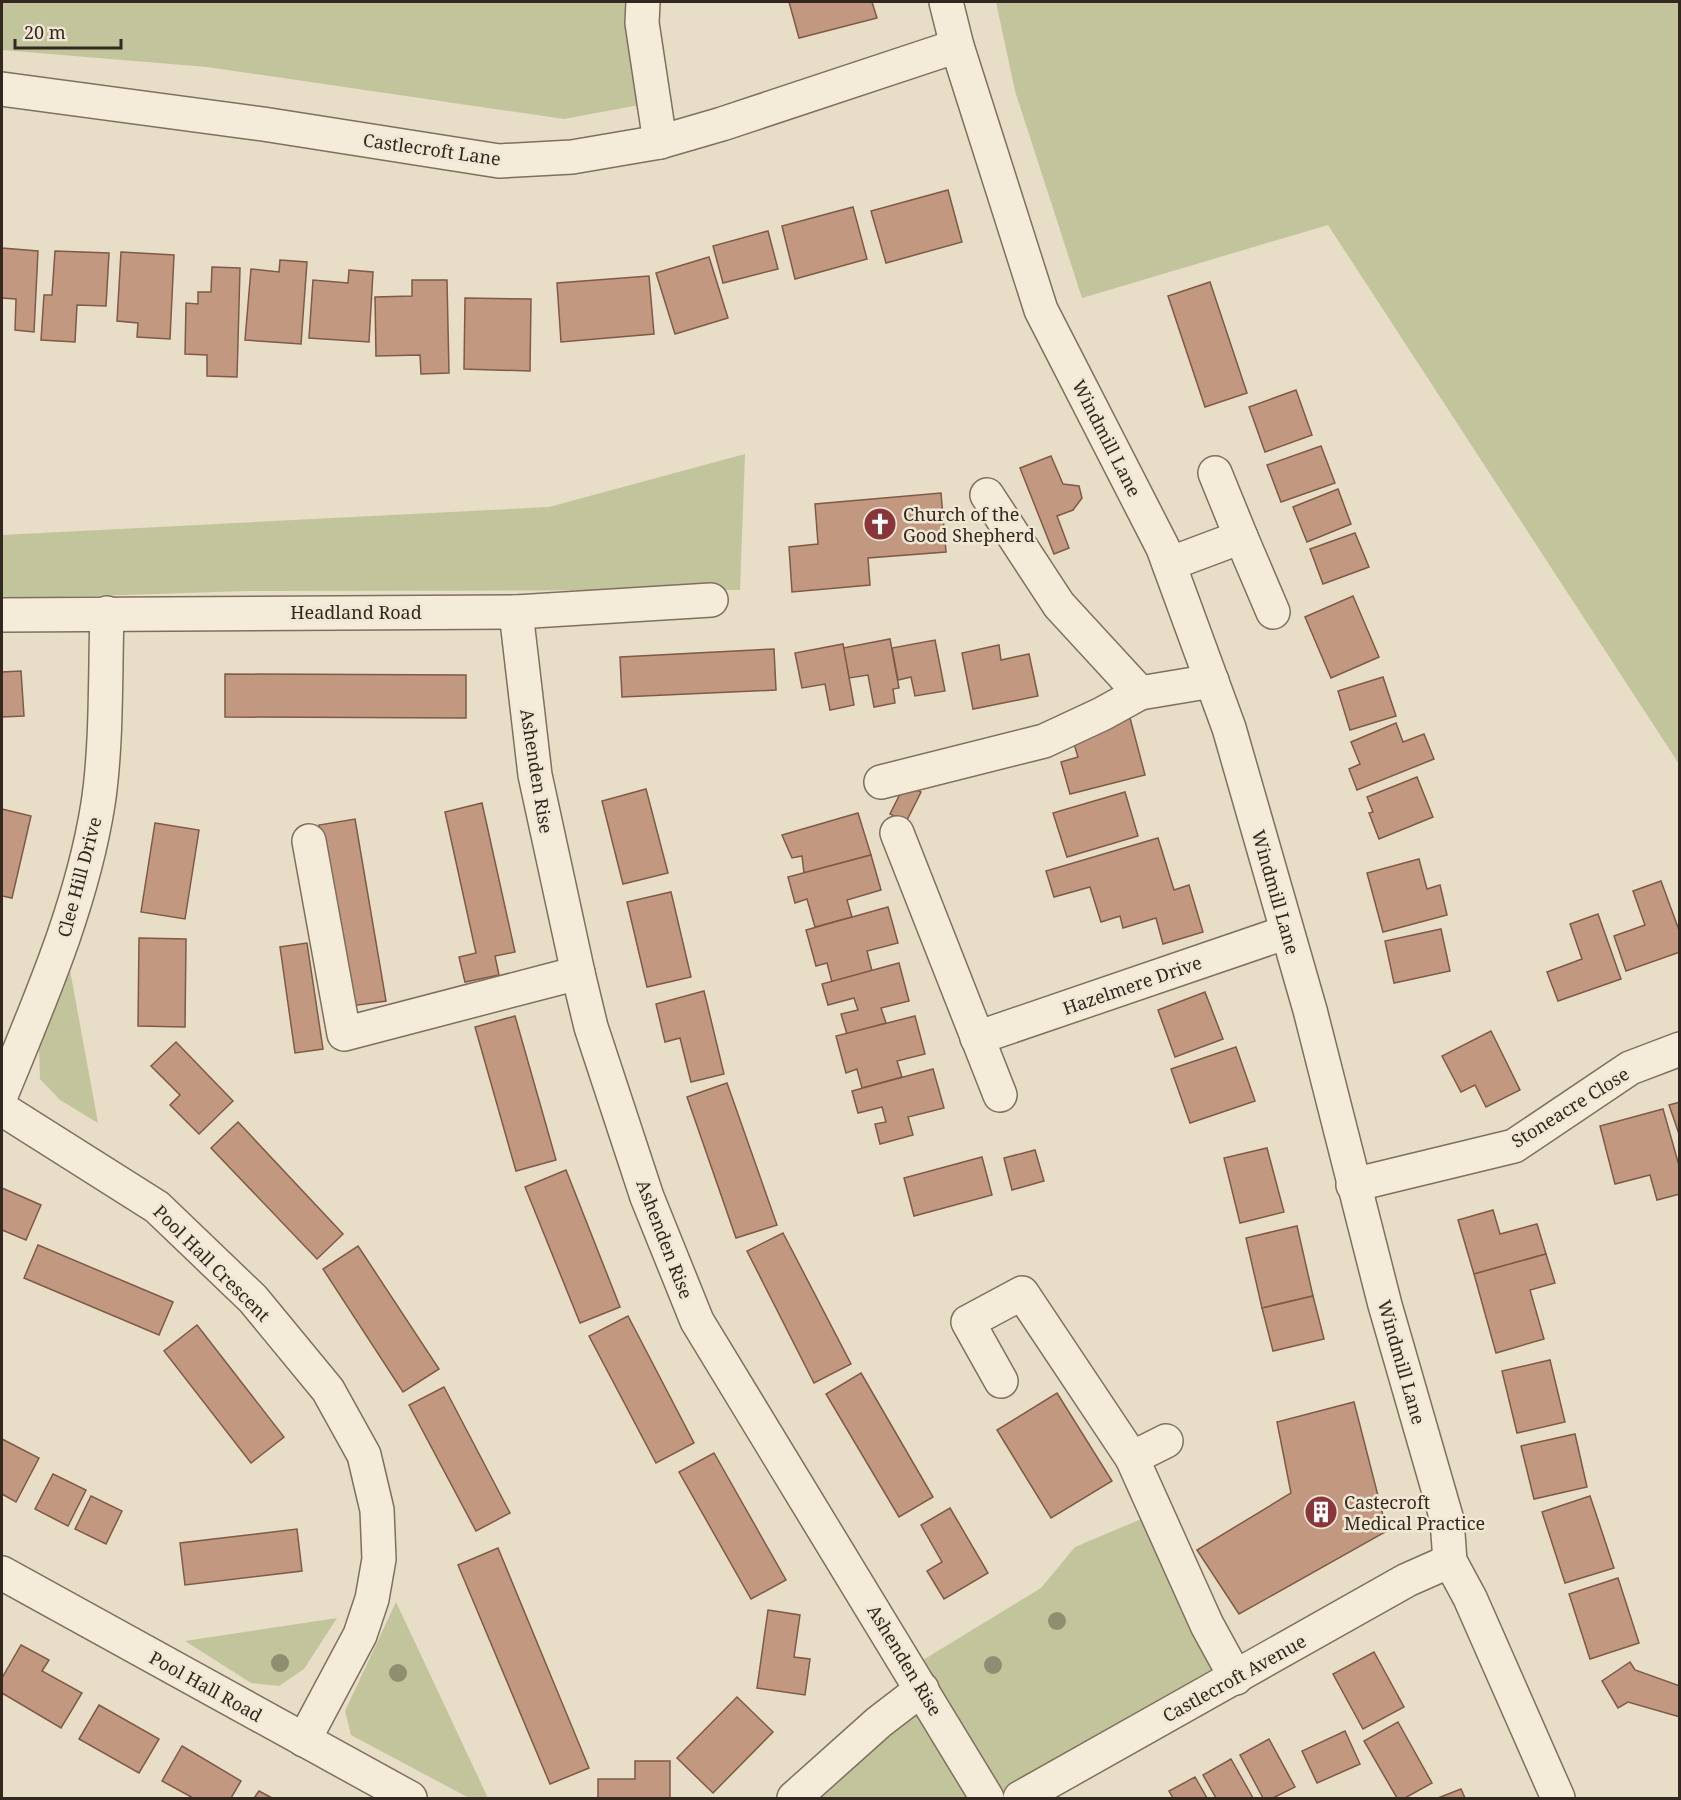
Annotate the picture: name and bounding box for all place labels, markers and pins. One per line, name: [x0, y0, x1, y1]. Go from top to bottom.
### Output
place label: Church of the Good Shepherd: [903, 502, 1035, 547]
church icon: Church of the Good Shepherd: [862, 506, 898, 542]
place label: Castecroft Medical Practice: [1344, 1490, 1485, 1535]
building icon: Castecroft Medical Practice: [1303, 1494, 1339, 1530]

